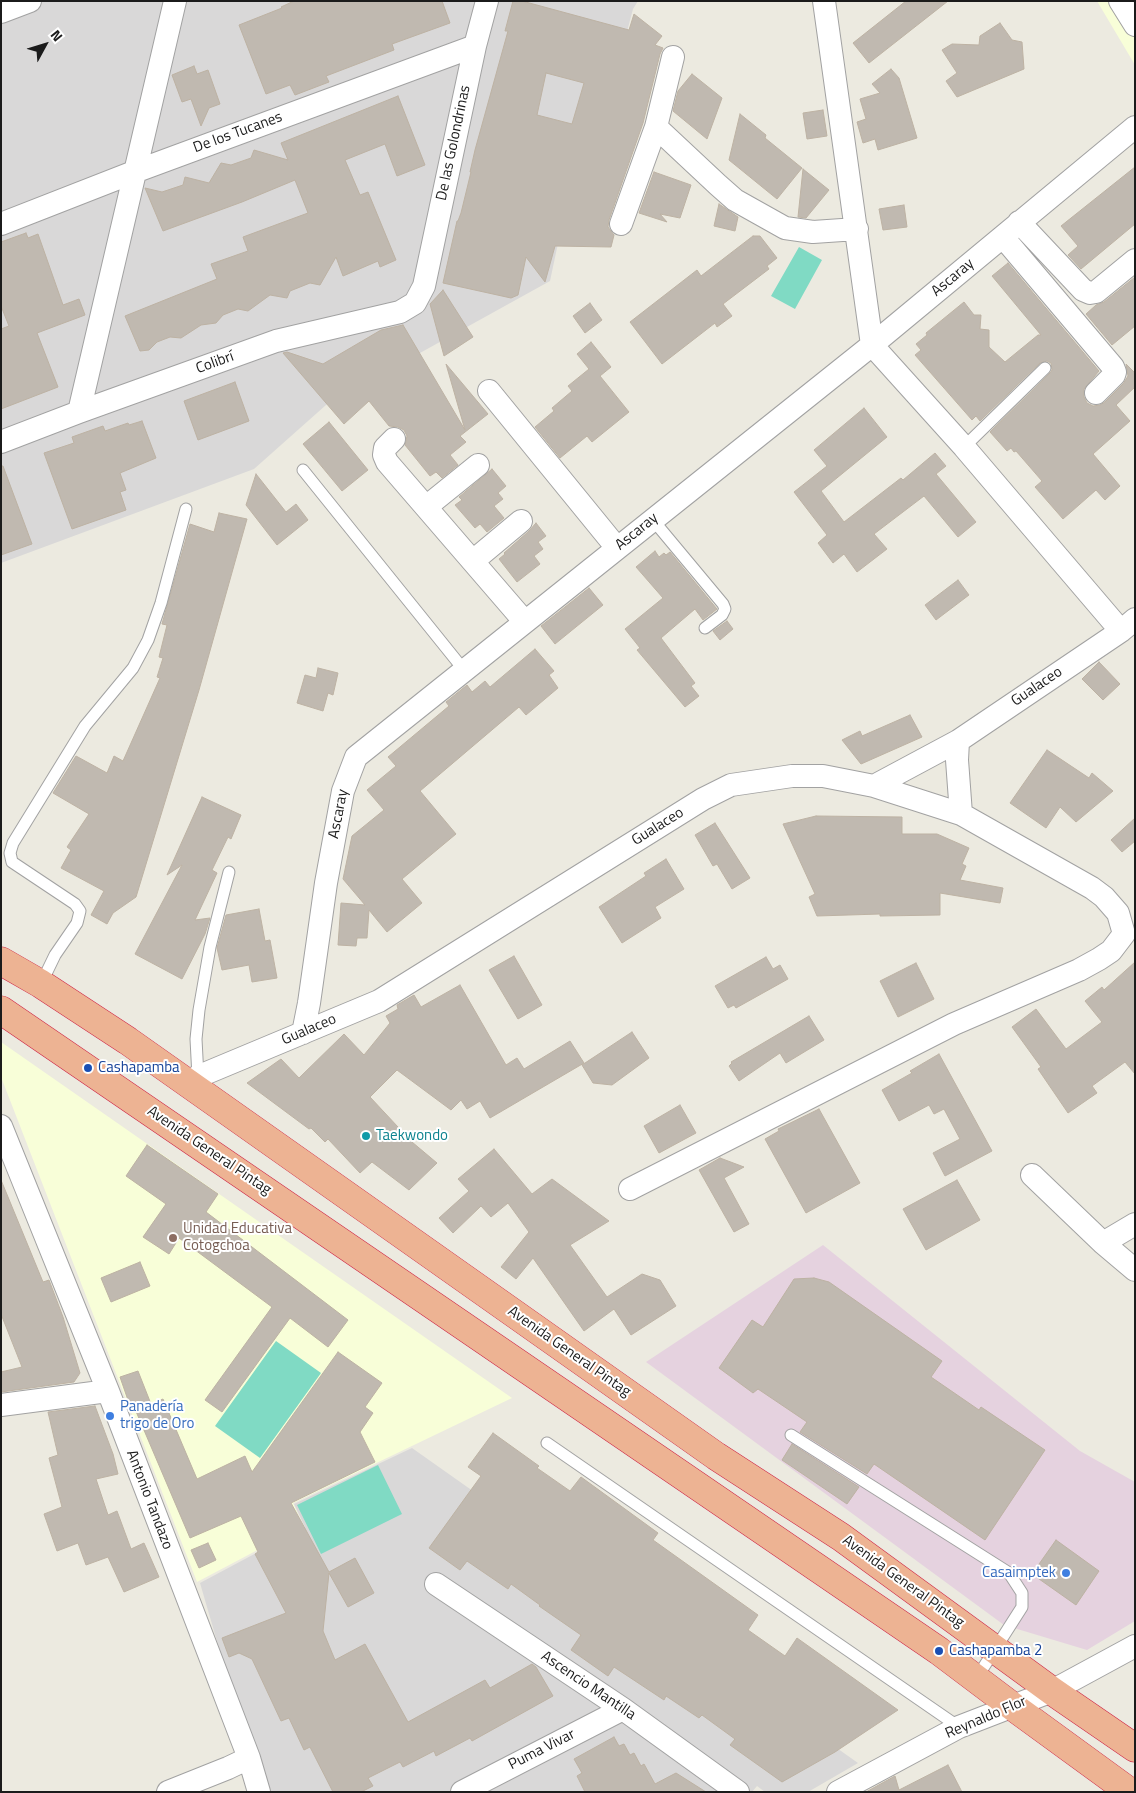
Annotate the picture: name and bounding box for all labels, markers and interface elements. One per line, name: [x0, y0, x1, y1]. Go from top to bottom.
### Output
north arrow: [20, 20, 70, 70]
text: N: [46, 25, 68, 46]
street label: De las Golondrinas: [433, 84, 475, 202]
street label: De los Tucanes: [191, 109, 285, 157]
street label: Ascaray: [928, 255, 978, 301]
street label: Colibrí: [194, 348, 236, 378]
street label: Ascaray: [612, 509, 662, 555]
street label: Gualaceo: [1008, 663, 1066, 711]
street label: Ascaray: [325, 788, 353, 840]
street label: Gualaceo: [629, 804, 687, 850]
street label: Gualaceo: [279, 1010, 339, 1050]
place label: Cashapamba: [98, 1059, 180, 1077]
marker: Cashapamba: [82, 1062, 94, 1074]
street label: Avenida General Pintag: [143, 1103, 275, 1199]
place label: Taekwondo: [376, 1127, 448, 1145]
marker: Taekwondo: [360, 1130, 372, 1142]
place label: Unidad Educativa Cotogchoa: [183, 1220, 292, 1255]
marker: Unidad Educativa Cotogchoa: [167, 1232, 179, 1244]
street label: Avenida General Pintag: [504, 1303, 634, 1401]
place label: Panadería trigo de Oro: [120, 1398, 194, 1433]
marker: Panadería trigo de Oro: [104, 1410, 116, 1422]
street label: Antonio Tandazo: [122, 1448, 176, 1552]
street label: Avenida General Pintag: [839, 1532, 967, 1632]
place label: Casaimptek: [982, 1564, 1056, 1582]
marker: Casaimptek: [1060, 1567, 1072, 1579]
place label: Cashapamba 2: [949, 1642, 1042, 1660]
marker: Cashapamba 2: [933, 1645, 945, 1657]
street label: Ascencio Mantilla: [537, 1648, 639, 1724]
street label: Reynaldo Flor: [943, 1693, 1029, 1743]
street label: Puma Vivar: [506, 1726, 578, 1774]

